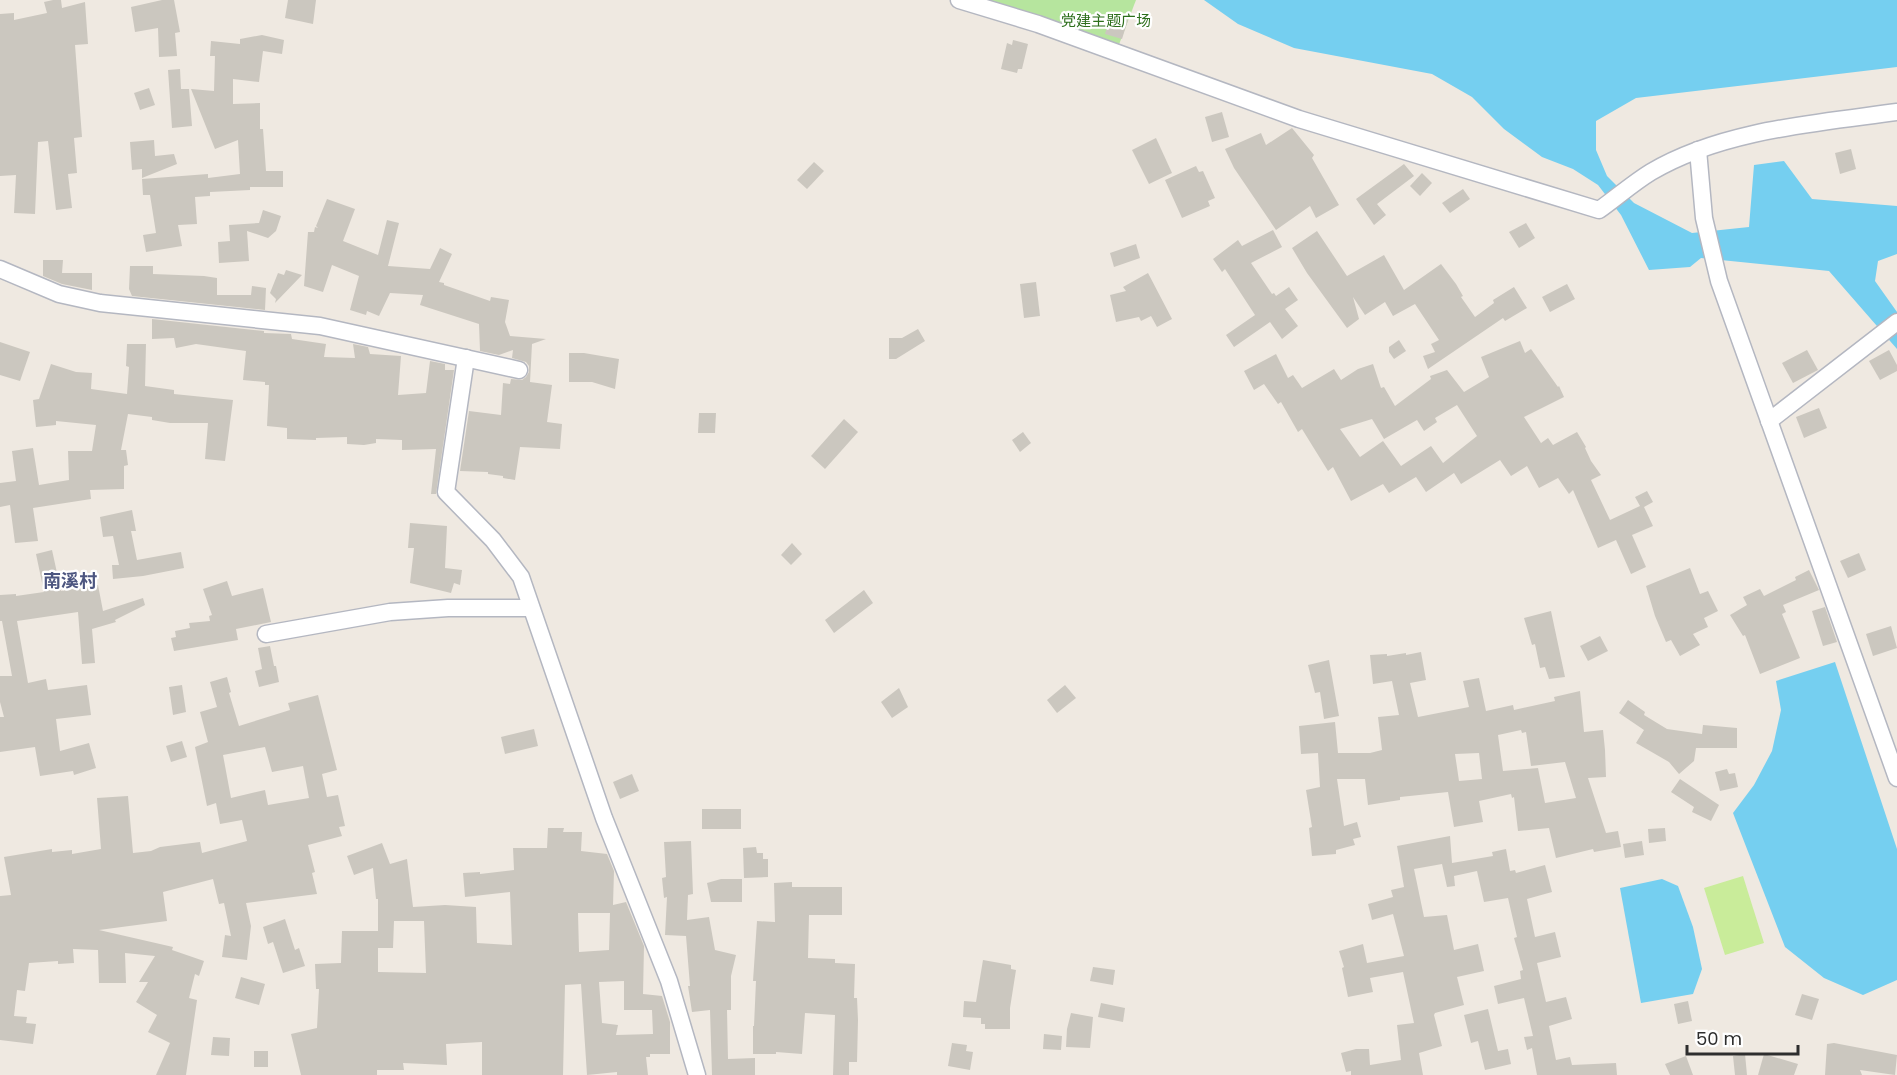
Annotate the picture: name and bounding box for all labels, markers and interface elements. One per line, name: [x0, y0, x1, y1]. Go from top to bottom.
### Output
park label: 党建主题广场: [1061, 10, 1151, 31]
district label: 南溪村: [43, 568, 97, 593]
scale bar: [1687, 1018, 1798, 1056]
text: 50 m: [1696, 1026, 1742, 1051]

